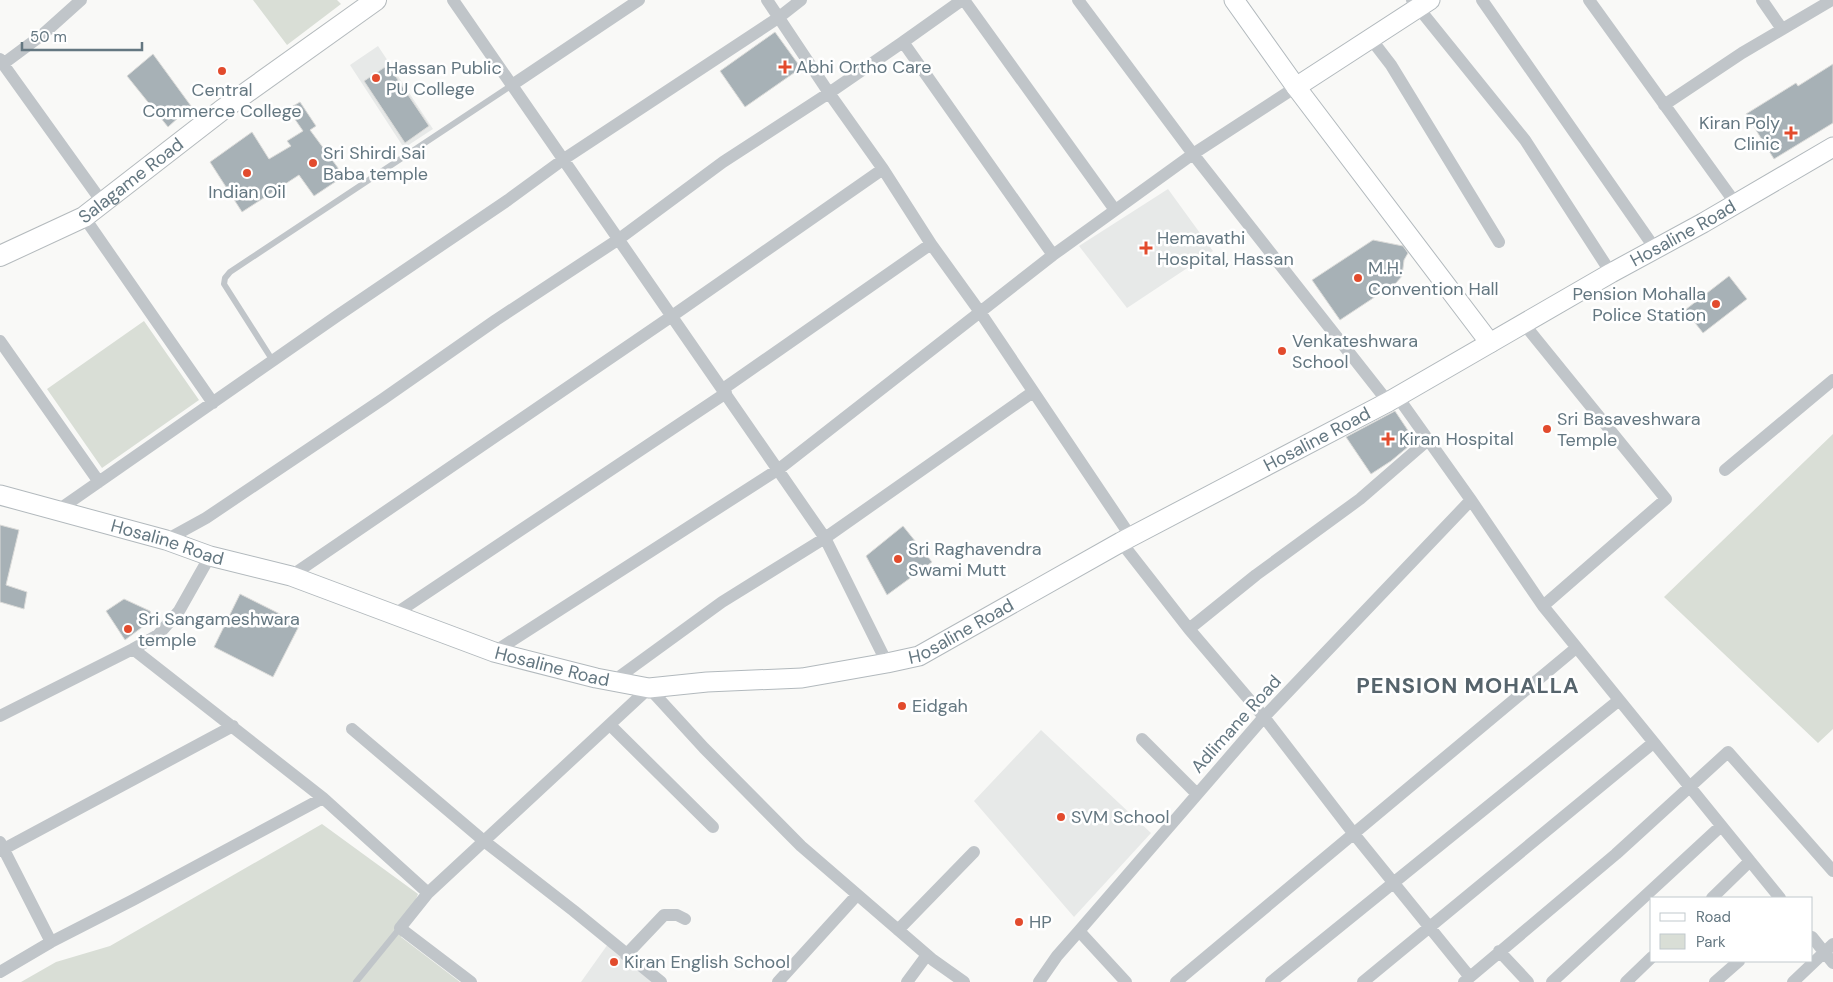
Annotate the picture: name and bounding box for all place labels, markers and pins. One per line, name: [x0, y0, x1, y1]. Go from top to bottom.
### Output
place label: Abhi Ortho Care: [796, 55, 931, 79]
place label: Hassan Public PU College: [386, 56, 502, 101]
marker: Abhi Ortho Care: [778, 60, 792, 74]
marker: Central Commerce College: [216, 65, 228, 77]
marker: Hassan Public PU College: [370, 72, 382, 84]
place label: Central Commerce College: [142, 78, 302, 123]
place label: Kiran Poly Clinic: [1699, 111, 1780, 156]
marker: Kiran Poly Clinic: [1784, 126, 1798, 140]
place label: Sri Shirdi Sai Baba temple: [323, 141, 428, 186]
marker: Sri Shirdi Sai Baba temple: [307, 157, 319, 169]
marker: Indian Oil: [241, 167, 253, 179]
place label: Indian Oil: [208, 180, 286, 204]
place label: Hemavathi Hospital, Hassan: [1157, 226, 1294, 271]
marker: Hemavathi Hospital, Hassan: [1139, 241, 1153, 255]
place label: M.H. Convention Hall: [1368, 256, 1499, 301]
marker: M.H. Convention Hall: [1352, 272, 1364, 284]
place label: Pension Mohalla Police Station: [1573, 282, 1706, 327]
marker: Pension Mohalla Police Station: [1710, 298, 1722, 310]
place label: Venkateshwara School: [1292, 329, 1418, 374]
marker: Venkateshwara School: [1276, 345, 1288, 357]
place label: Sri Basaveshwara Temple: [1557, 407, 1701, 452]
marker: Sri Basaveshwara Temple: [1541, 423, 1553, 435]
place label: Kiran Hospital: [1399, 427, 1514, 451]
marker: Kiran Hospital: [1381, 432, 1395, 446]
place label: Sri Raghavendra Swami Mutt: [908, 537, 1042, 582]
marker: Sri Raghavendra Swami Mutt: [892, 553, 904, 565]
place label: Sri Sangameshwara temple: [138, 607, 300, 652]
marker: Sri Sangameshwara temple: [122, 623, 134, 635]
place label: Eidgah: [912, 694, 968, 718]
marker: Eidgah: [896, 700, 908, 712]
place label: SVM School: [1071, 805, 1170, 829]
marker: SVM School: [1055, 811, 1067, 823]
place label: HP: [1029, 910, 1052, 934]
marker: HP: [1013, 916, 1025, 928]
place label: Kiran English School: [624, 950, 790, 974]
marker: Kiran English School: [608, 956, 620, 968]

